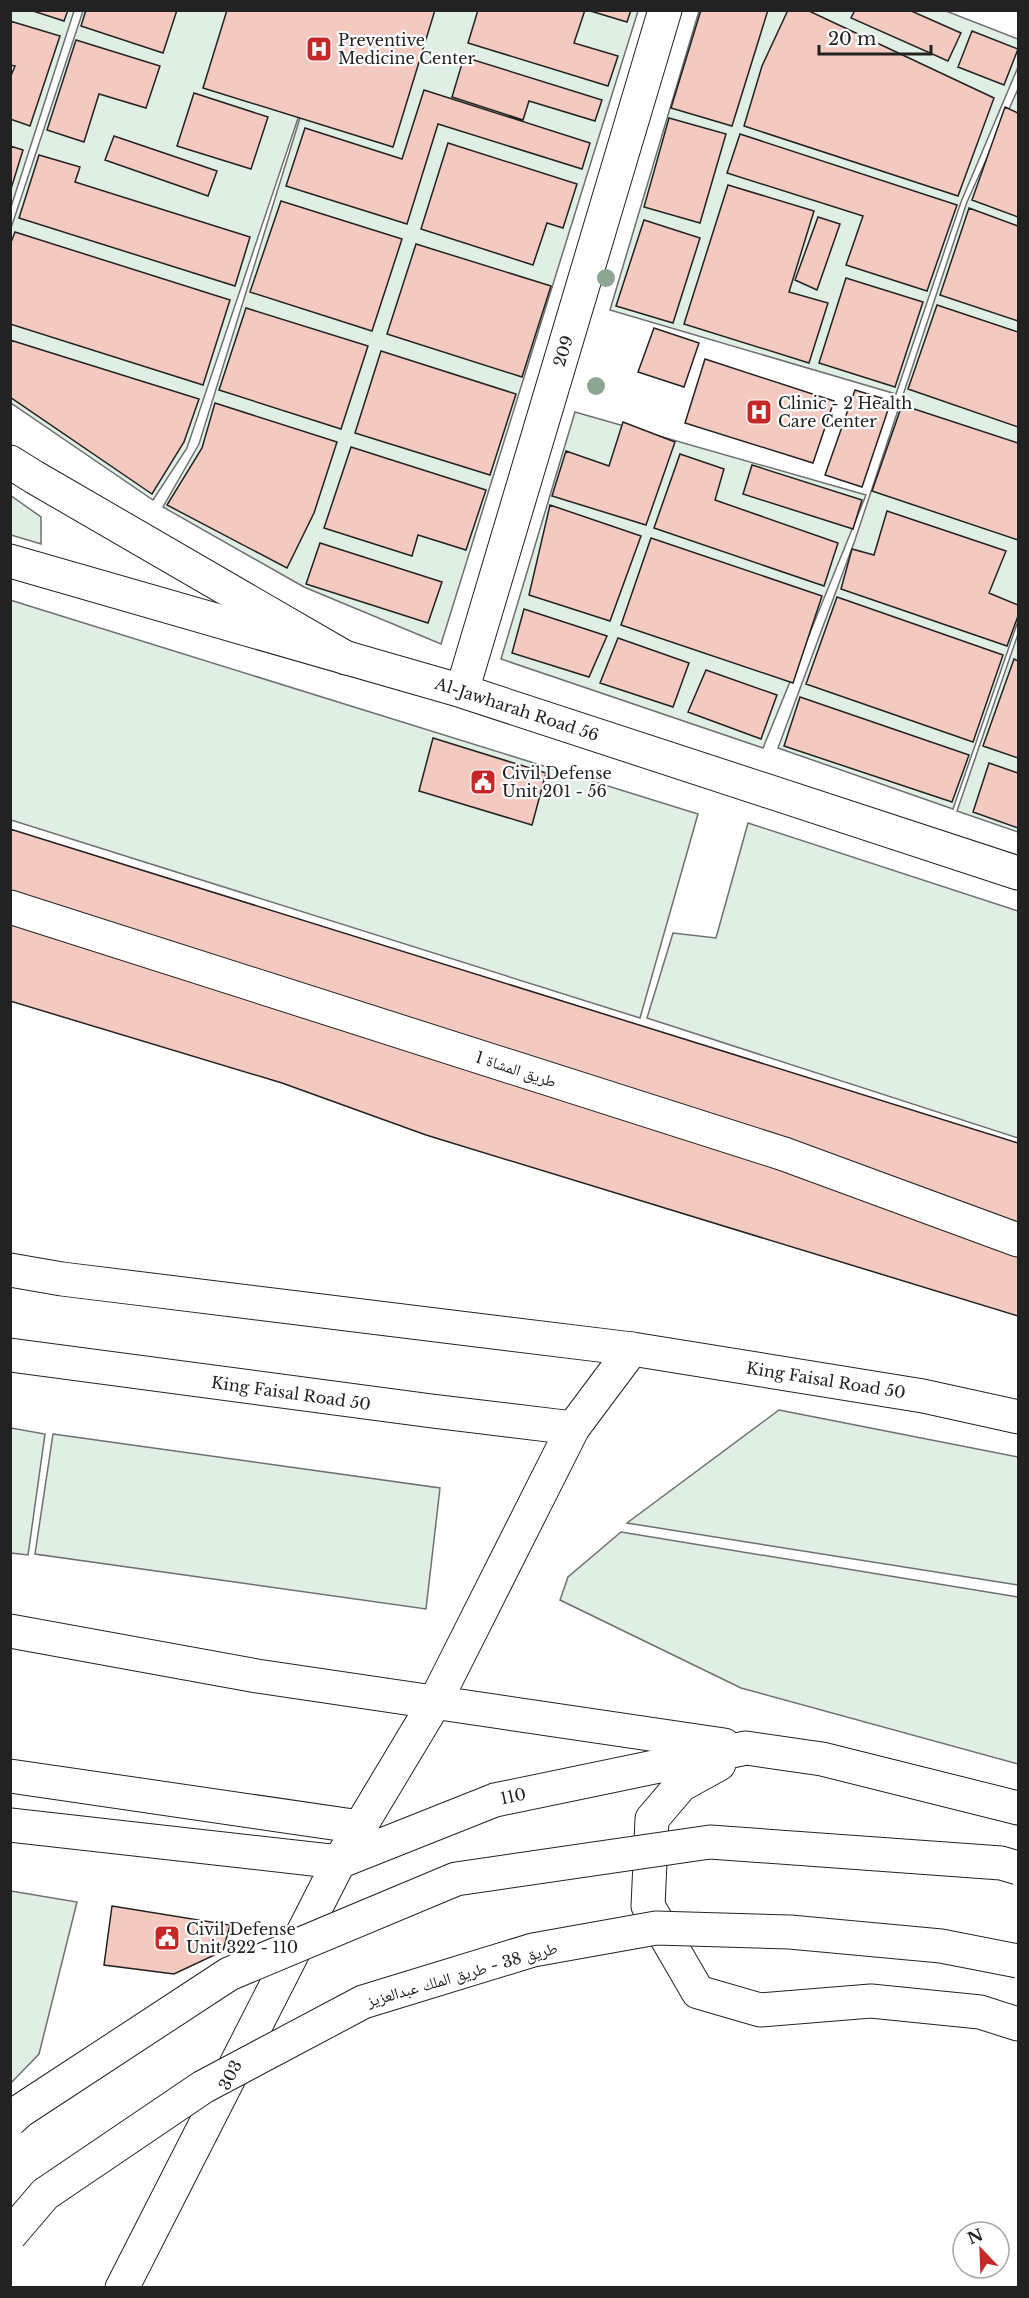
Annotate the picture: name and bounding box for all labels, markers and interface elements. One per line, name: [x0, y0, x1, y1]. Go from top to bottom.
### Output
scale bar: [819, 18, 932, 56]
text: 20 m: [828, 28, 876, 50]
place label: Preventive Medicine Center: [338, 30, 476, 68]
hospital icon: Preventive Medicine Center: [304, 34, 334, 64]
street label: 209: [549, 333, 577, 369]
place label: Clinic - 2 Health Care Center: [778, 393, 912, 431]
hospital icon: Clinic - 2 Health Care Center: [744, 397, 774, 427]
street label: Al-Jawharah Road 56: [431, 673, 602, 745]
place label: Civil Defense Unit 201 - 56: [502, 763, 612, 801]
public building icon: Civil Defense Unit 201 - 56: [468, 767, 498, 797]
street label: طريق المشاة 1: [473, 1046, 559, 1092]
street label: King Faisal Road 50: [745, 1358, 907, 1402]
street label: King Faisal Road 50: [210, 1372, 372, 1414]
street label: 110: [498, 1784, 528, 1808]
place label: Civil Defense Unit 322 - 110: [186, 1919, 298, 1957]
public building icon: Civil Defense Unit 322 - 110: [152, 1923, 182, 1953]
street label: طريق 38 - طريق الملك عبدالعزيز: [363, 1937, 560, 2012]
street label: 303: [214, 2057, 246, 2093]
north arrow: [951, 2220, 1011, 2280]
text: N: [964, 2224, 986, 2248]

